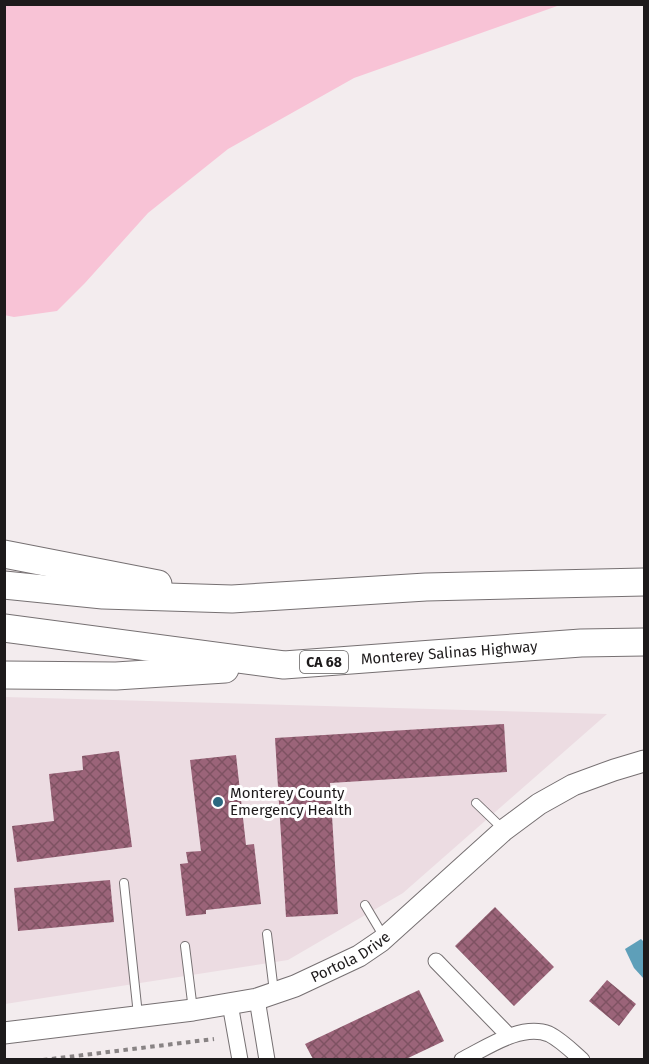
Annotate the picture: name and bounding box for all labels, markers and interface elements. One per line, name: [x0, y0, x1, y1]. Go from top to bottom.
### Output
street label: Monterey Salinas Highway: [360, 637, 539, 668]
road number: CA 68: [300, 651, 348, 673]
place label: Monterey County Emergency Health: [230, 784, 352, 819]
marker: Monterey County Emergency Health: [211, 795, 225, 809]
street label: Portola Drive: [308, 928, 394, 986]

